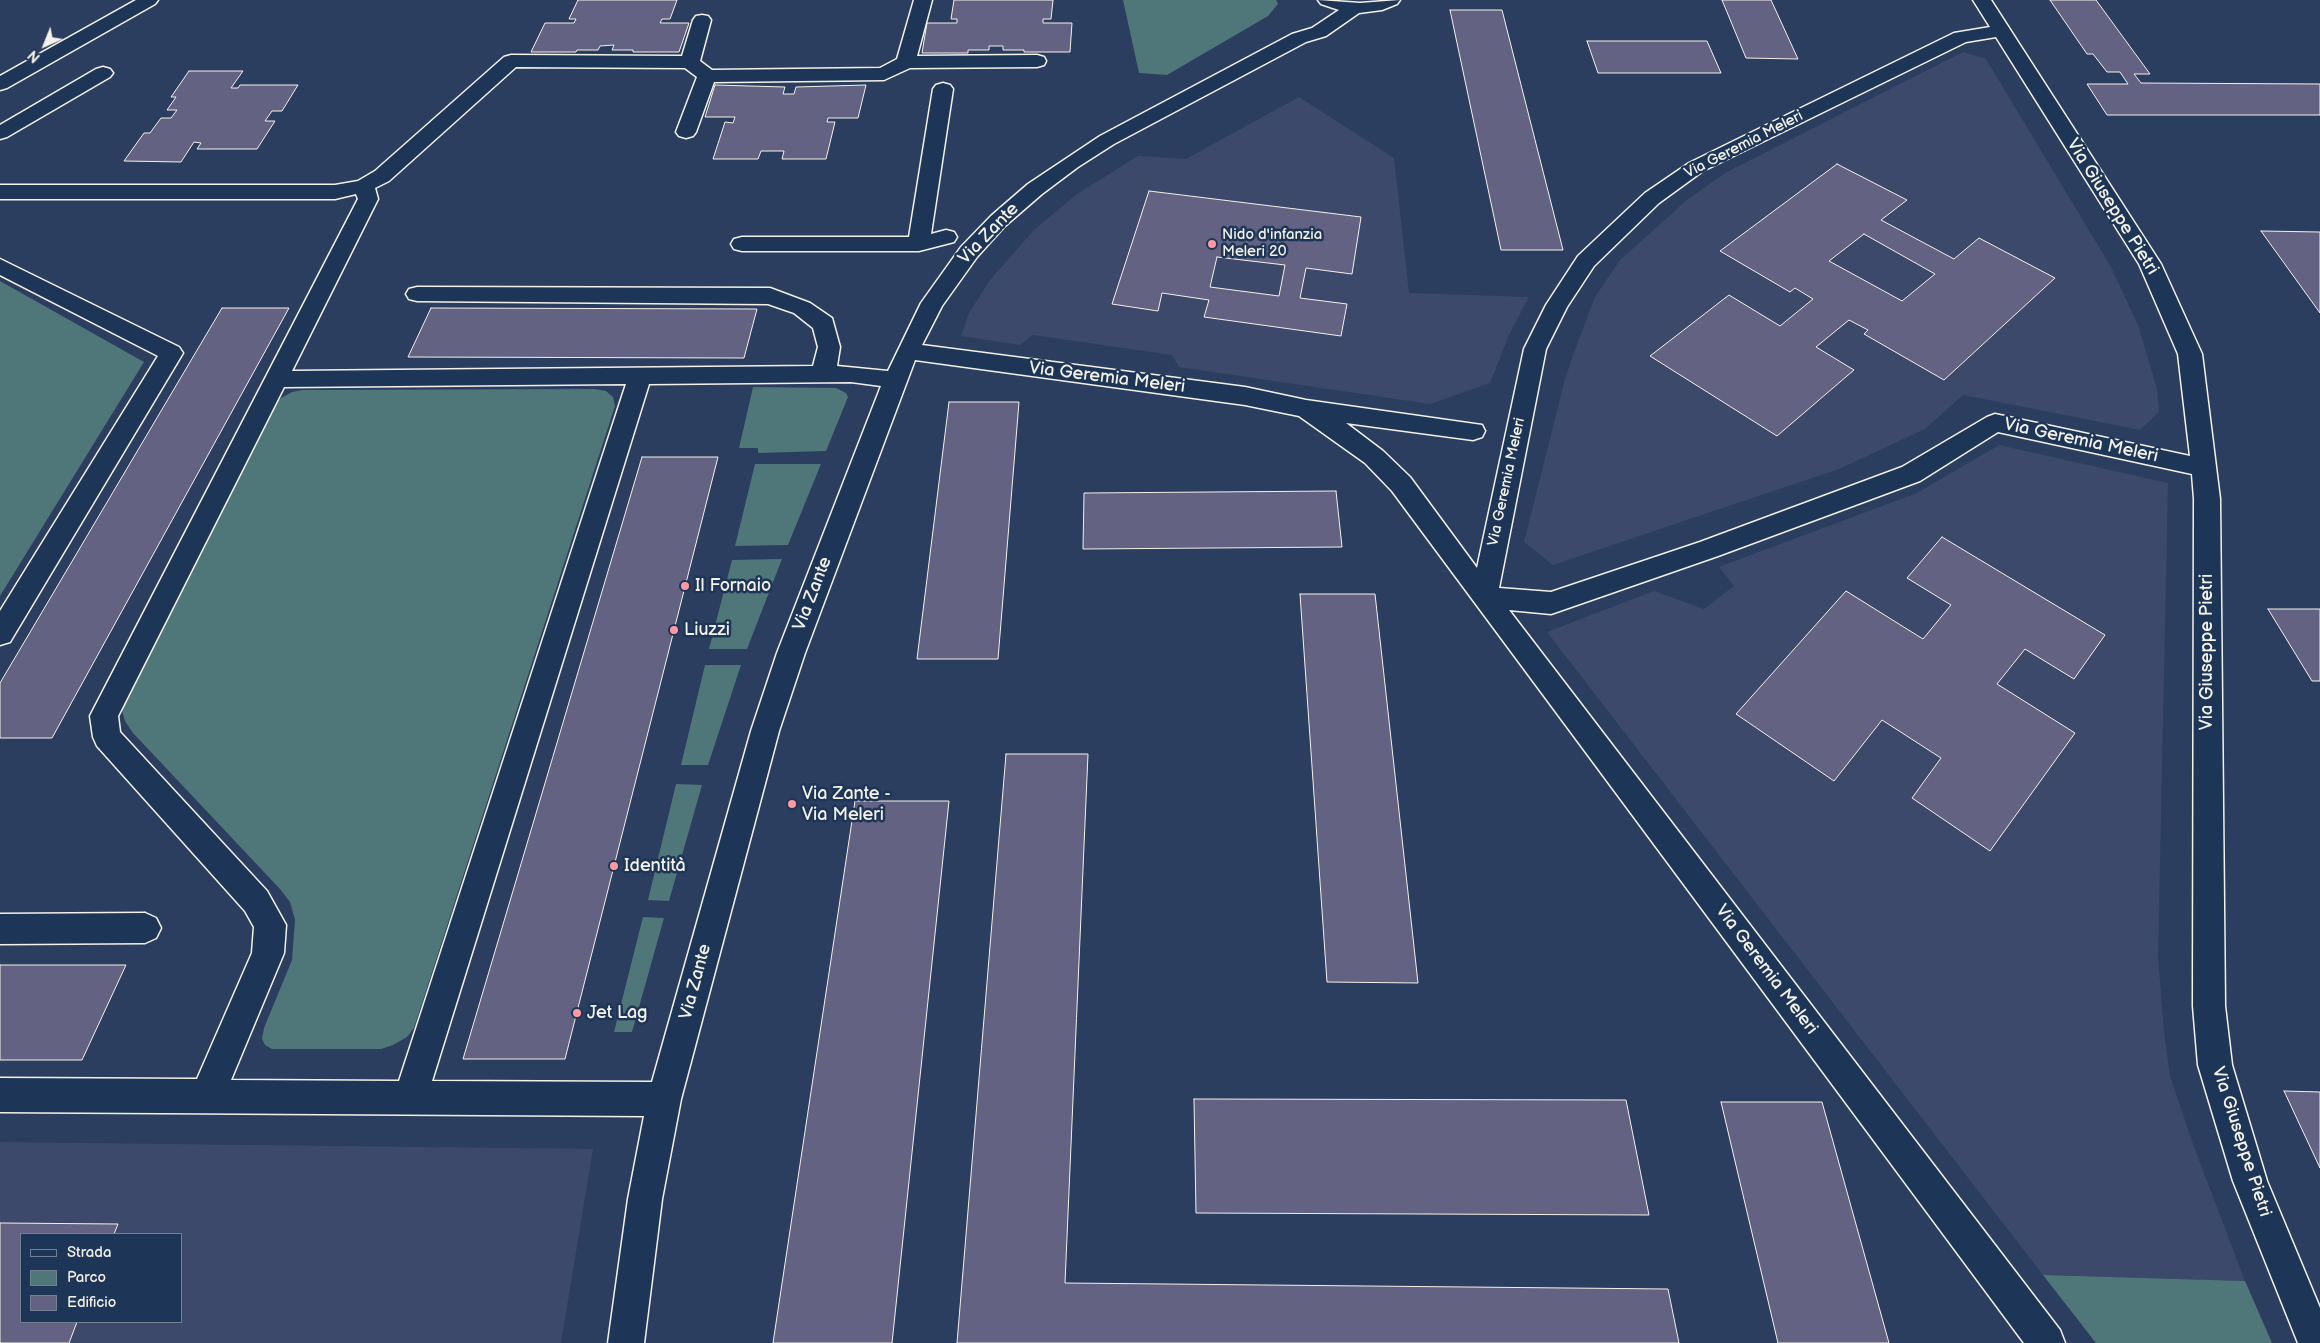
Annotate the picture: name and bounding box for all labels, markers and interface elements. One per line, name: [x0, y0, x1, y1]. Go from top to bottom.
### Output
north arrow: [20, 20, 70, 70]
text: N: [25, 46, 44, 66]
street label: Via Geremia Meleri: [1682, 107, 1806, 183]
street label: Via Giuseppe Pietri: [2061, 135, 2163, 279]
street label: Via Zante: [954, 199, 1024, 269]
place label: Nido d'infanzia Meleri 20: [1222, 226, 1322, 261]
marker: Nido d'infanzia Meleri 20: [1206, 238, 1218, 250]
street label: Via Geremia Meleri: [1028, 358, 1186, 398]
street label: Via Geremia Meleri: [2002, 414, 2160, 468]
street label: Via Geremia Meleri: [1485, 416, 1529, 548]
street label: Via Zante: [789, 554, 837, 634]
street label: Via Giuseppe Pietri: [2196, 574, 2218, 730]
place label: Il Fornaio: [695, 575, 771, 597]
marker: Il Fornaio: [679, 580, 691, 592]
place label: Liuzzi: [684, 619, 730, 641]
marker: Liuzzi: [668, 624, 680, 636]
place label: Via Zante - Via Meleri: [802, 783, 891, 826]
marker: Via Zante - Via Meleri: [786, 798, 798, 810]
place label: Identità: [624, 855, 686, 877]
marker: Identità: [608, 860, 620, 872]
street label: Via Geremia Meleri: [1710, 901, 1822, 1039]
street label: Via Zante: [676, 942, 716, 1022]
place label: Jet Lag: [587, 1002, 647, 1024]
marker: Jet Lag: [571, 1007, 583, 1019]
street label: Via Giuseppe Pietri: [2207, 1064, 2275, 1220]
legend: [20, 1233, 182, 1323]
text: Strada: [67, 1243, 111, 1262]
text: Parco: [67, 1268, 106, 1287]
text: Edificio: [67, 1293, 116, 1312]

